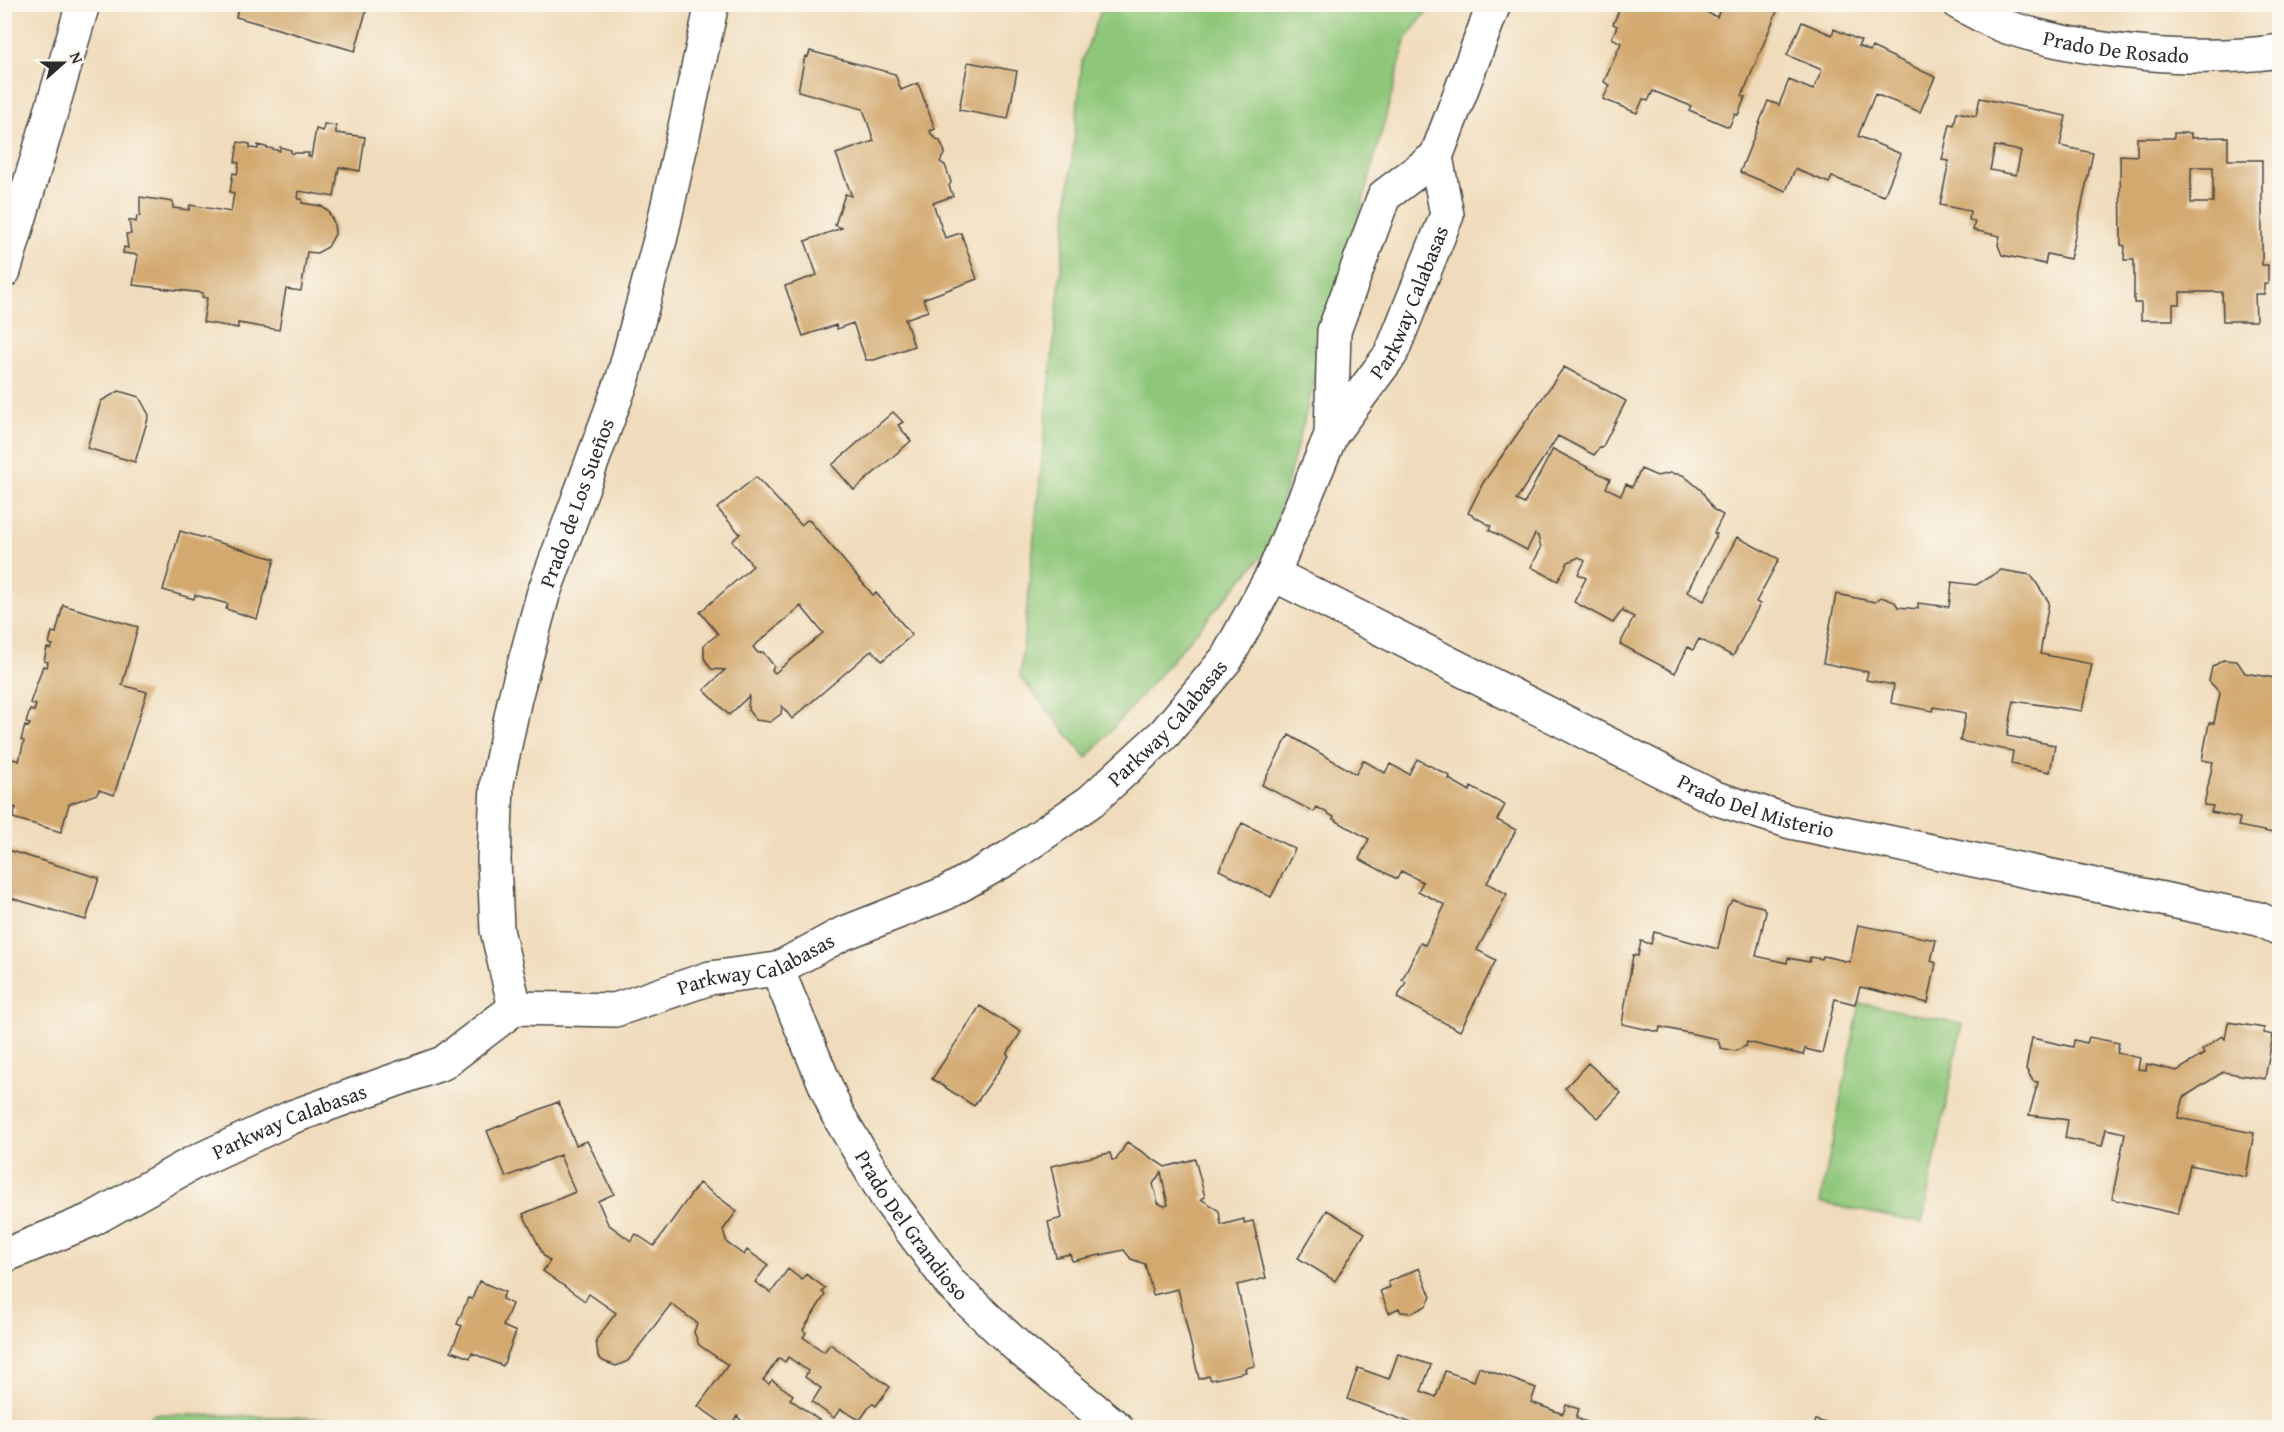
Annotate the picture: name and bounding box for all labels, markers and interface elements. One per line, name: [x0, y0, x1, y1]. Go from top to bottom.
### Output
street label: Prado De Rosado: [2040, 22, 2190, 71]
north arrow: [33, 33, 93, 93]
text: N: [64, 48, 90, 67]
street label: Parkway Calabasas: [1362, 221, 1456, 385]
street label: Prado de Los Sueños: [531, 414, 622, 592]
street label: Parkway Calabasas: [1100, 652, 1235, 794]
street label: Prado Del Misterio: [1672, 766, 1837, 846]
street label: Parkway Calabasas: [673, 925, 840, 1003]
street label: Parkway Calabasas: [207, 1076, 371, 1167]
street label: Prado Del Grandioso: [847, 1144, 976, 1308]

